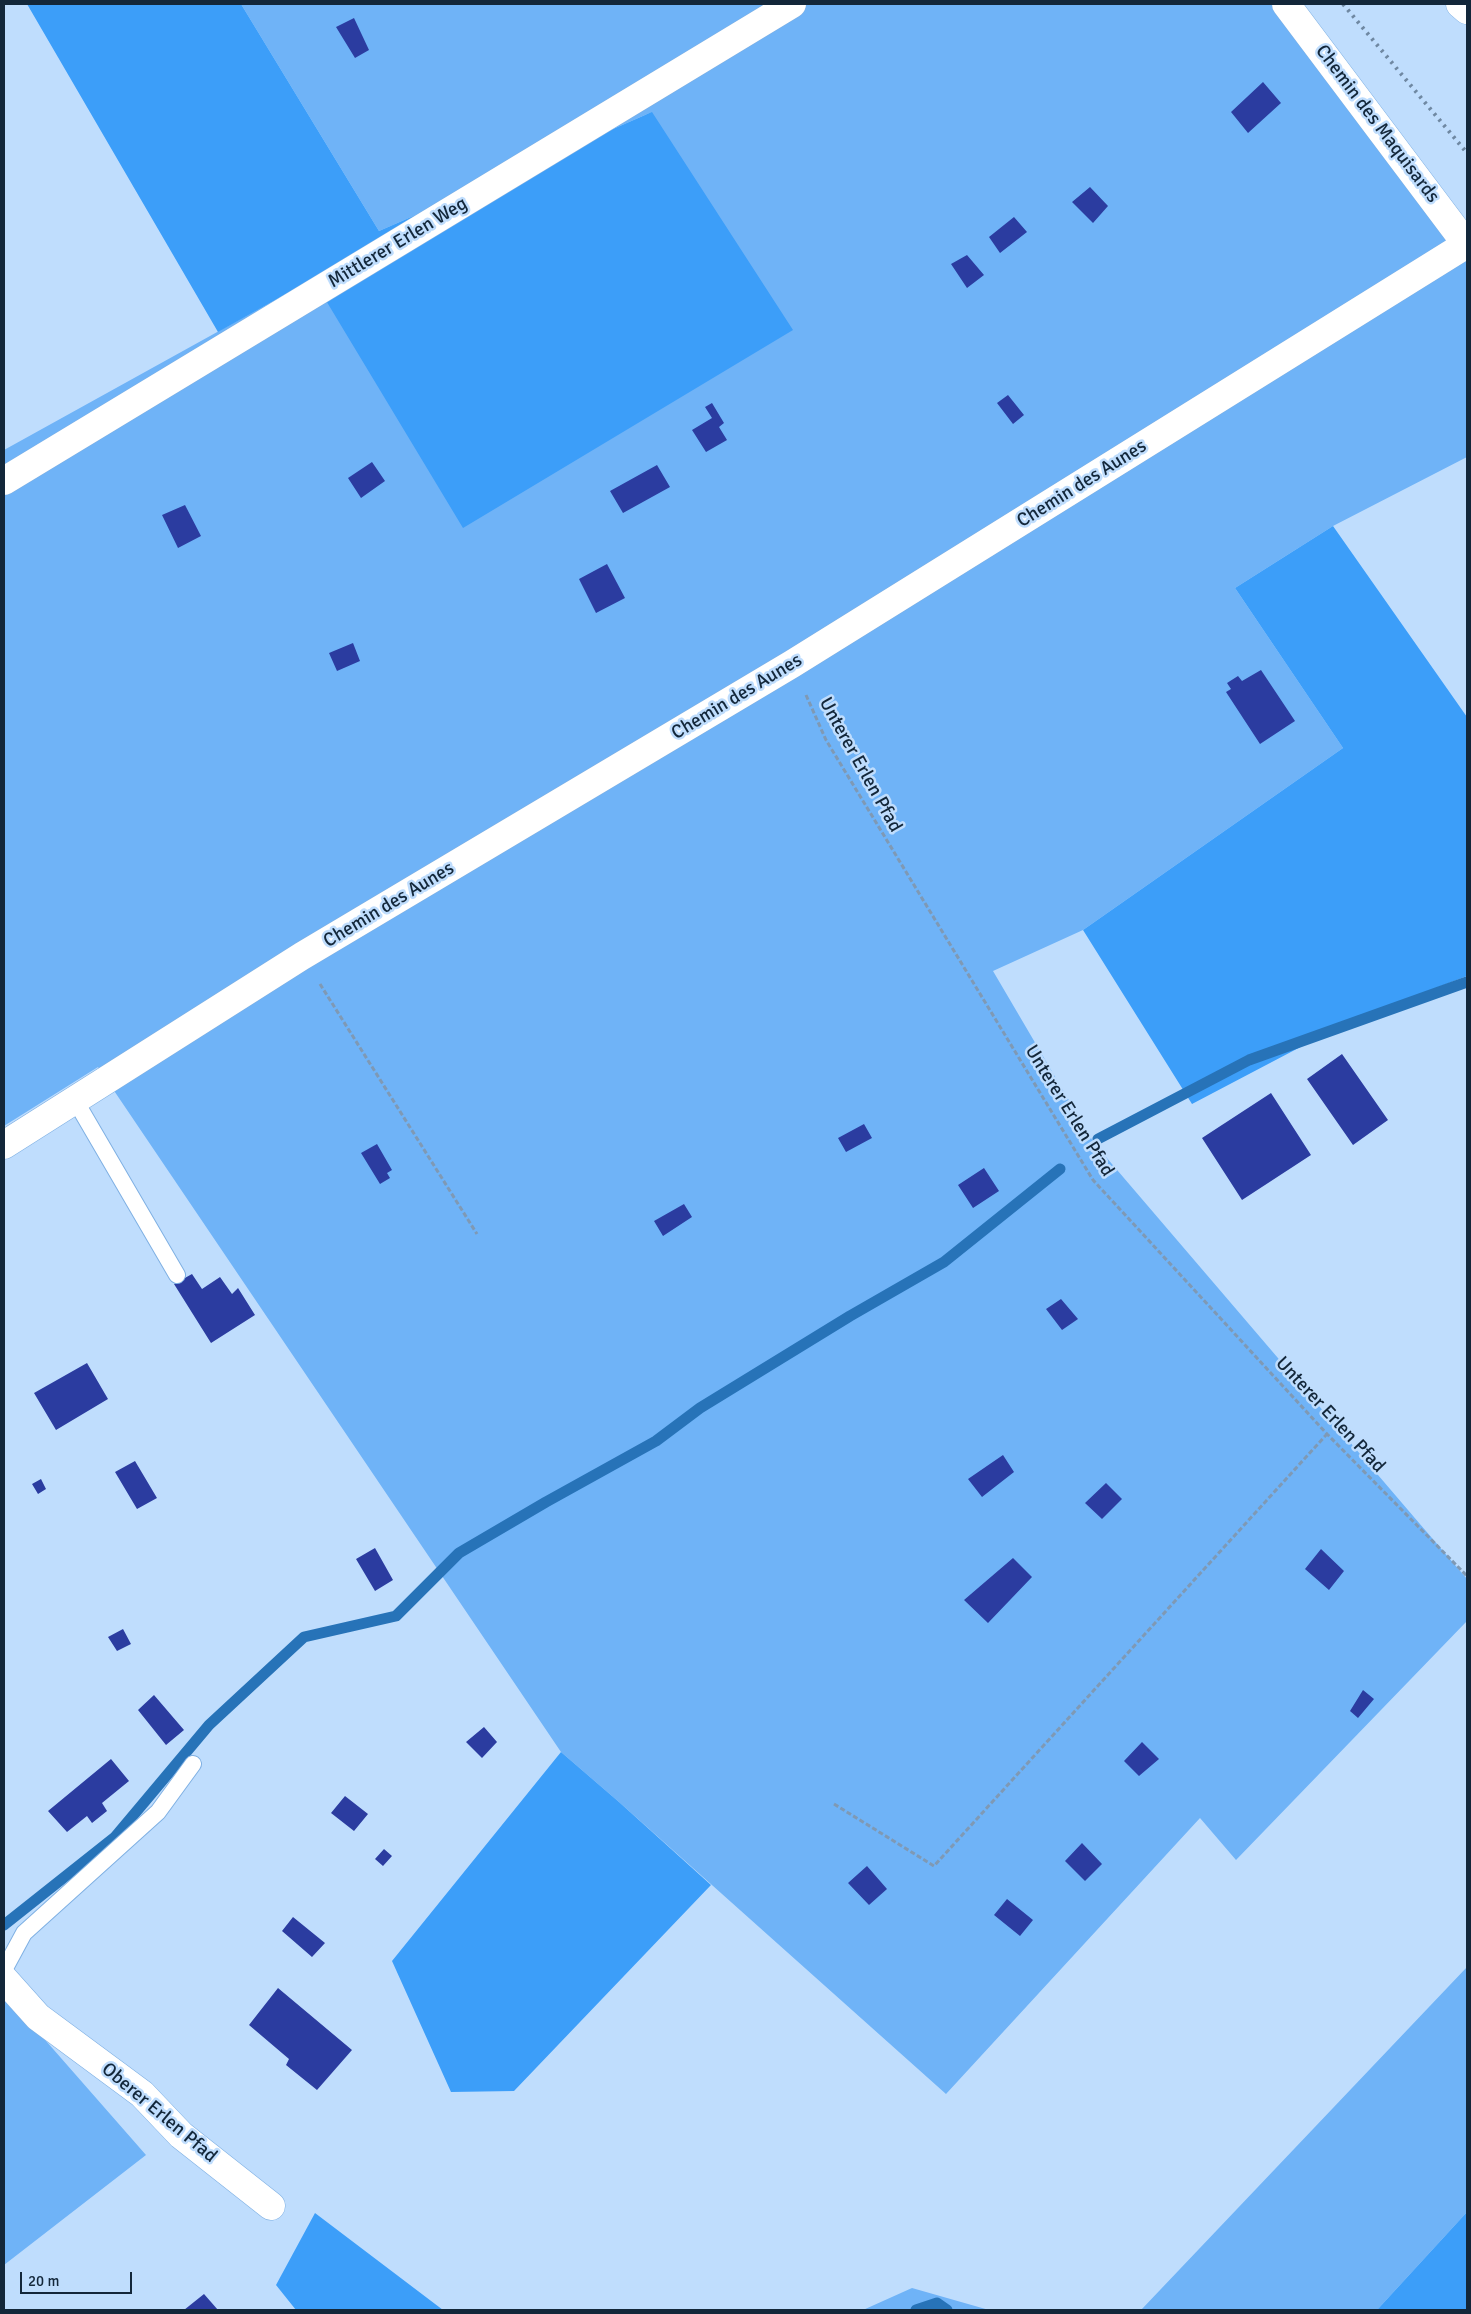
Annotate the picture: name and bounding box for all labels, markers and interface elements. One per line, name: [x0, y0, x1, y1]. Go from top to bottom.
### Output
street label: Chemin des Maquisards: [1310, 41, 1444, 207]
street label: Mittlerer Erlen Weg: [324, 193, 472, 293]
street label: Chemin des Aunes: [1013, 435, 1151, 533]
street label: Chemin des Aunes: [668, 649, 806, 745]
street label: Unterer Erlen Pfad: [814, 694, 906, 836]
street label: Chemin des Aunes: [320, 857, 458, 953]
street label: Unterer Erlen Pfad: [1019, 1041, 1119, 1181]
street label: Unterer Erlen Pfad: [1270, 1352, 1390, 1478]
street label: Oberer Erlen Pfad: [97, 2058, 221, 2168]
scale bar: [22, 2262, 135, 2294]
text: 20 m: [28, 2272, 59, 2290]

